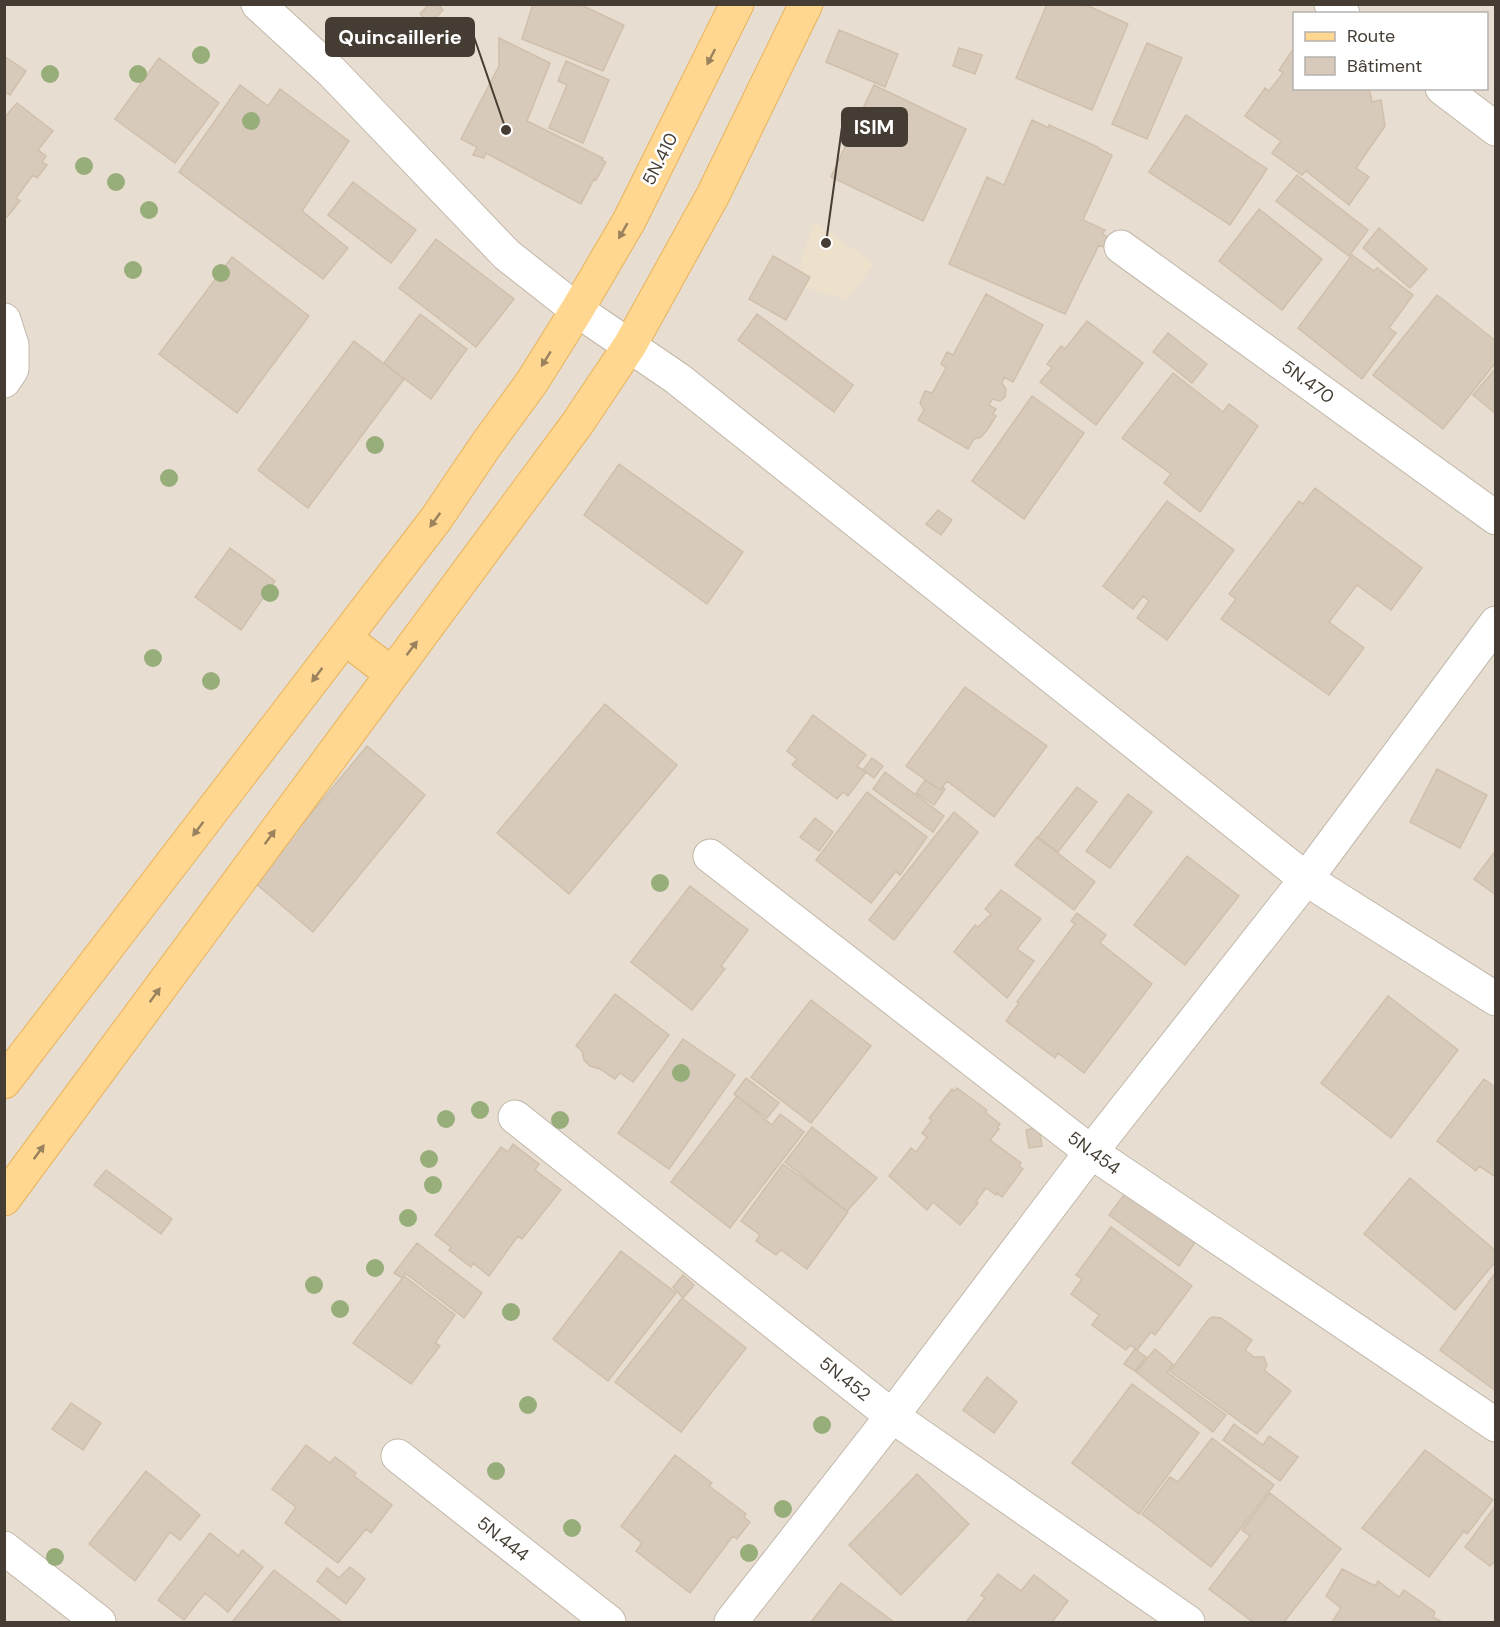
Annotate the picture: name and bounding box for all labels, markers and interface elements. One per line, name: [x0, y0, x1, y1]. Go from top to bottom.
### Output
legend: [1293, 12, 1488, 90]
callout: Quincaillerie: [326, 18, 474, 56]
text: Quincaillerie: [338, 24, 462, 50]
text: Route: [1347, 24, 1395, 48]
one-way arrow: [706, 48, 716, 65]
text: Bâtiment: [1347, 54, 1422, 78]
callout: ISIM: [842, 108, 907, 146]
text: ISIM: [854, 114, 894, 140]
street label: 5N.410: [637, 129, 683, 189]
one-way arrow: [618, 223, 628, 240]
one-way arrow: [541, 351, 552, 368]
street label: 5N.470: [1277, 355, 1339, 409]
one-way arrow: [430, 512, 442, 527]
one-way arrow: [406, 640, 418, 656]
one-way arrow: [311, 667, 323, 682]
one-way arrow: [193, 822, 205, 837]
one-way arrow: [264, 830, 276, 846]
one-way arrow: [148, 987, 160, 1002]
street label: 5N.454: [1063, 1126, 1125, 1180]
one-way arrow: [33, 1144, 45, 1160]
street label: 5N.452: [814, 1351, 876, 1407]
street label: 5N.444: [472, 1511, 534, 1567]

